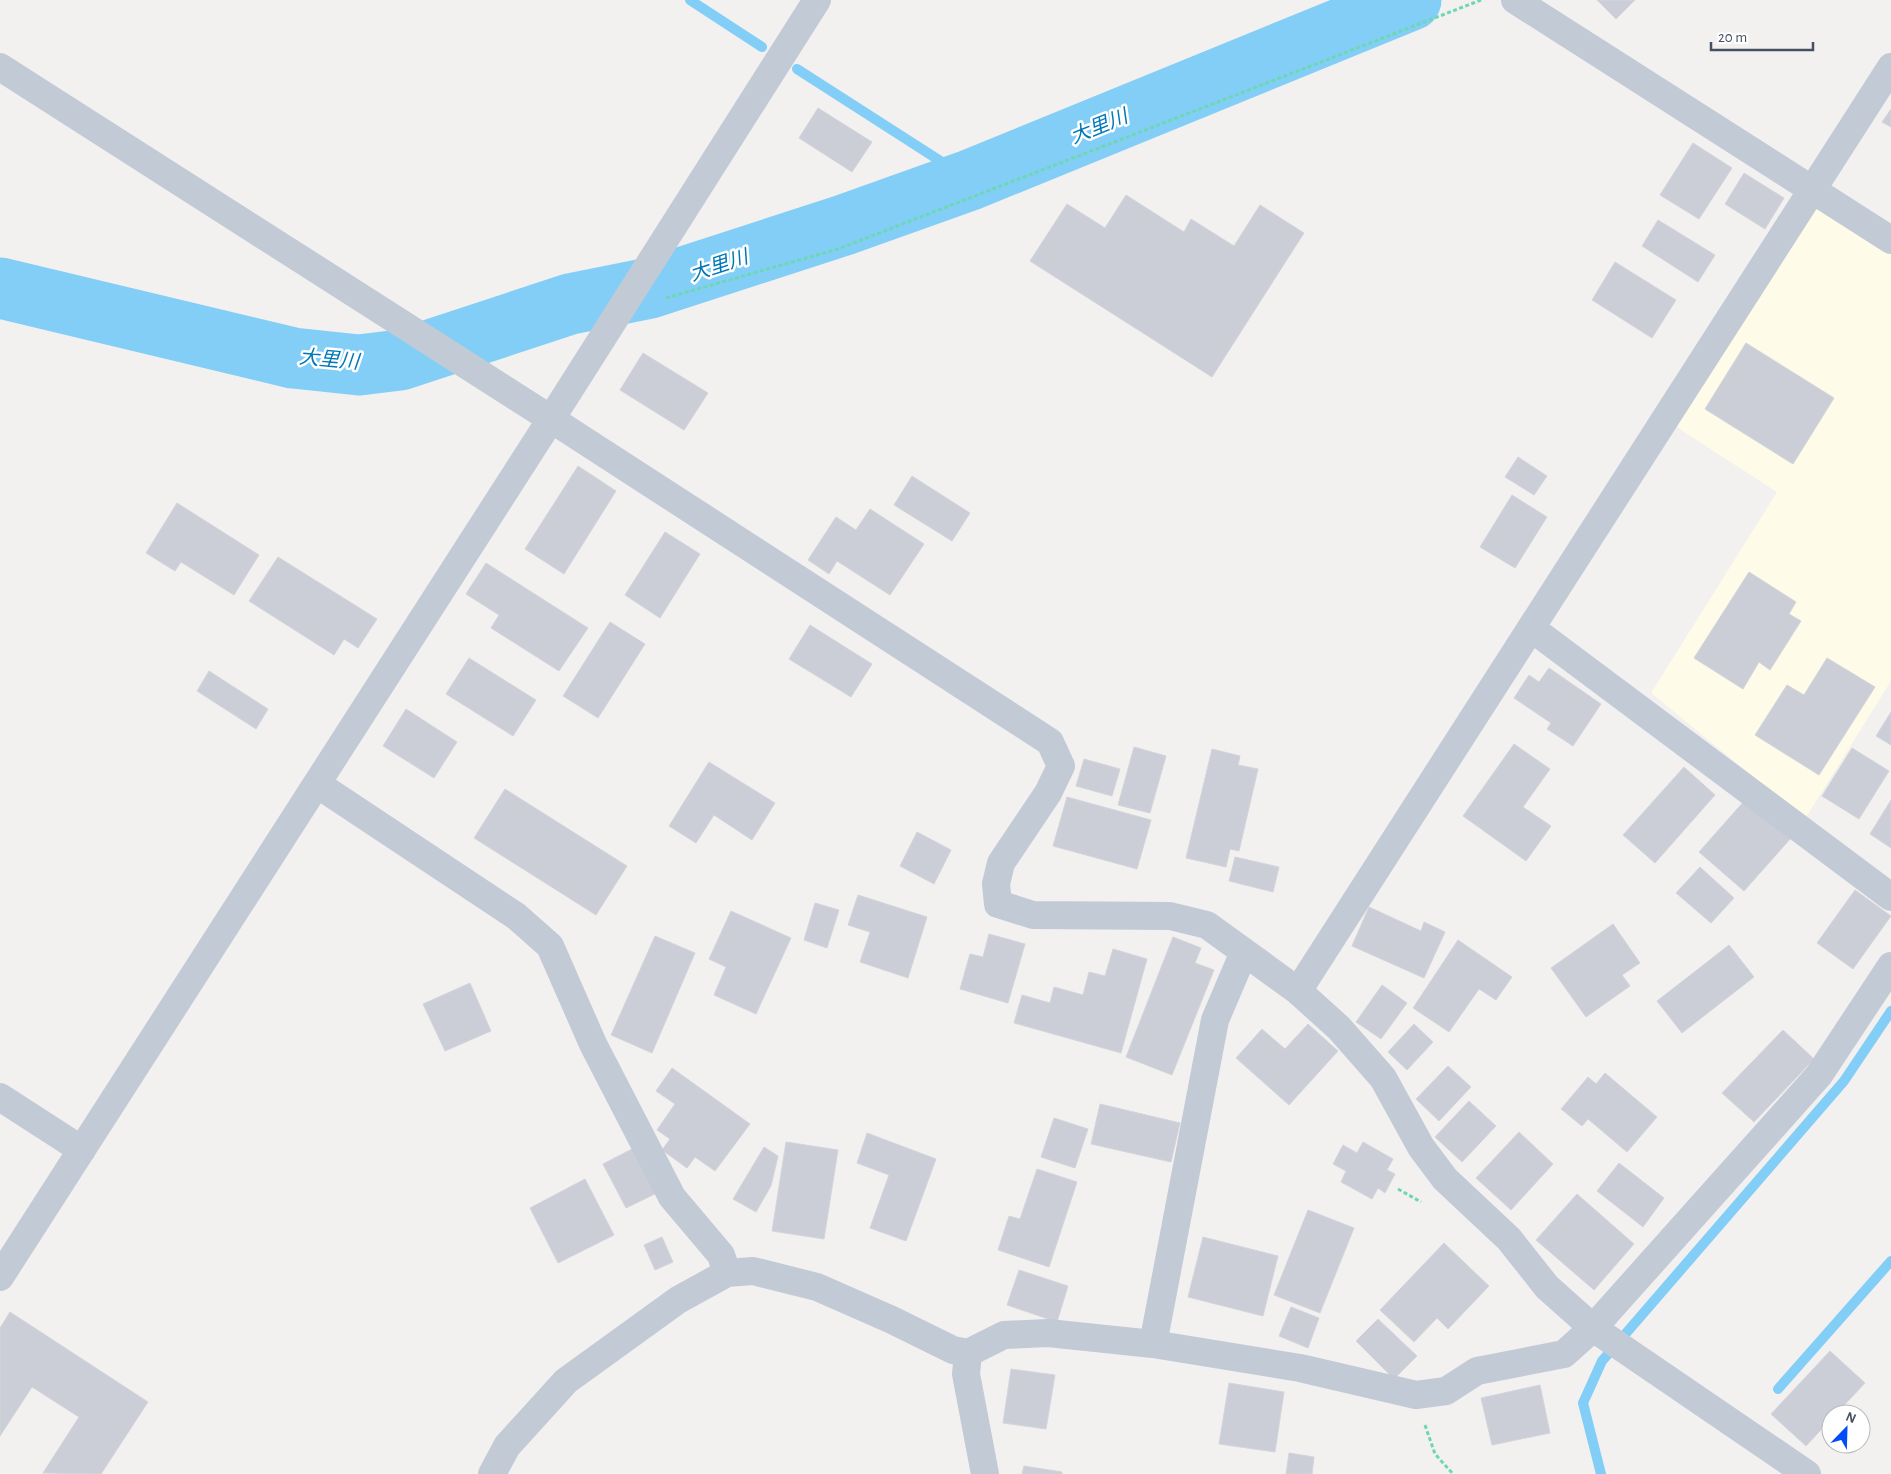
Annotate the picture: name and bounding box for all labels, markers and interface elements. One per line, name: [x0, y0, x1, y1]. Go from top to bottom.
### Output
scale bar: [1711, 20, 1814, 52]
text: 20 m: [1718, 30, 1747, 45]
water label: 大里川: [1067, 105, 1132, 148]
water label: 大里川: [687, 246, 753, 285]
water label: 大里川: [298, 346, 362, 373]
north arrow: [1821, 1404, 1871, 1454]
text: N: [1843, 1410, 1858, 1426]

